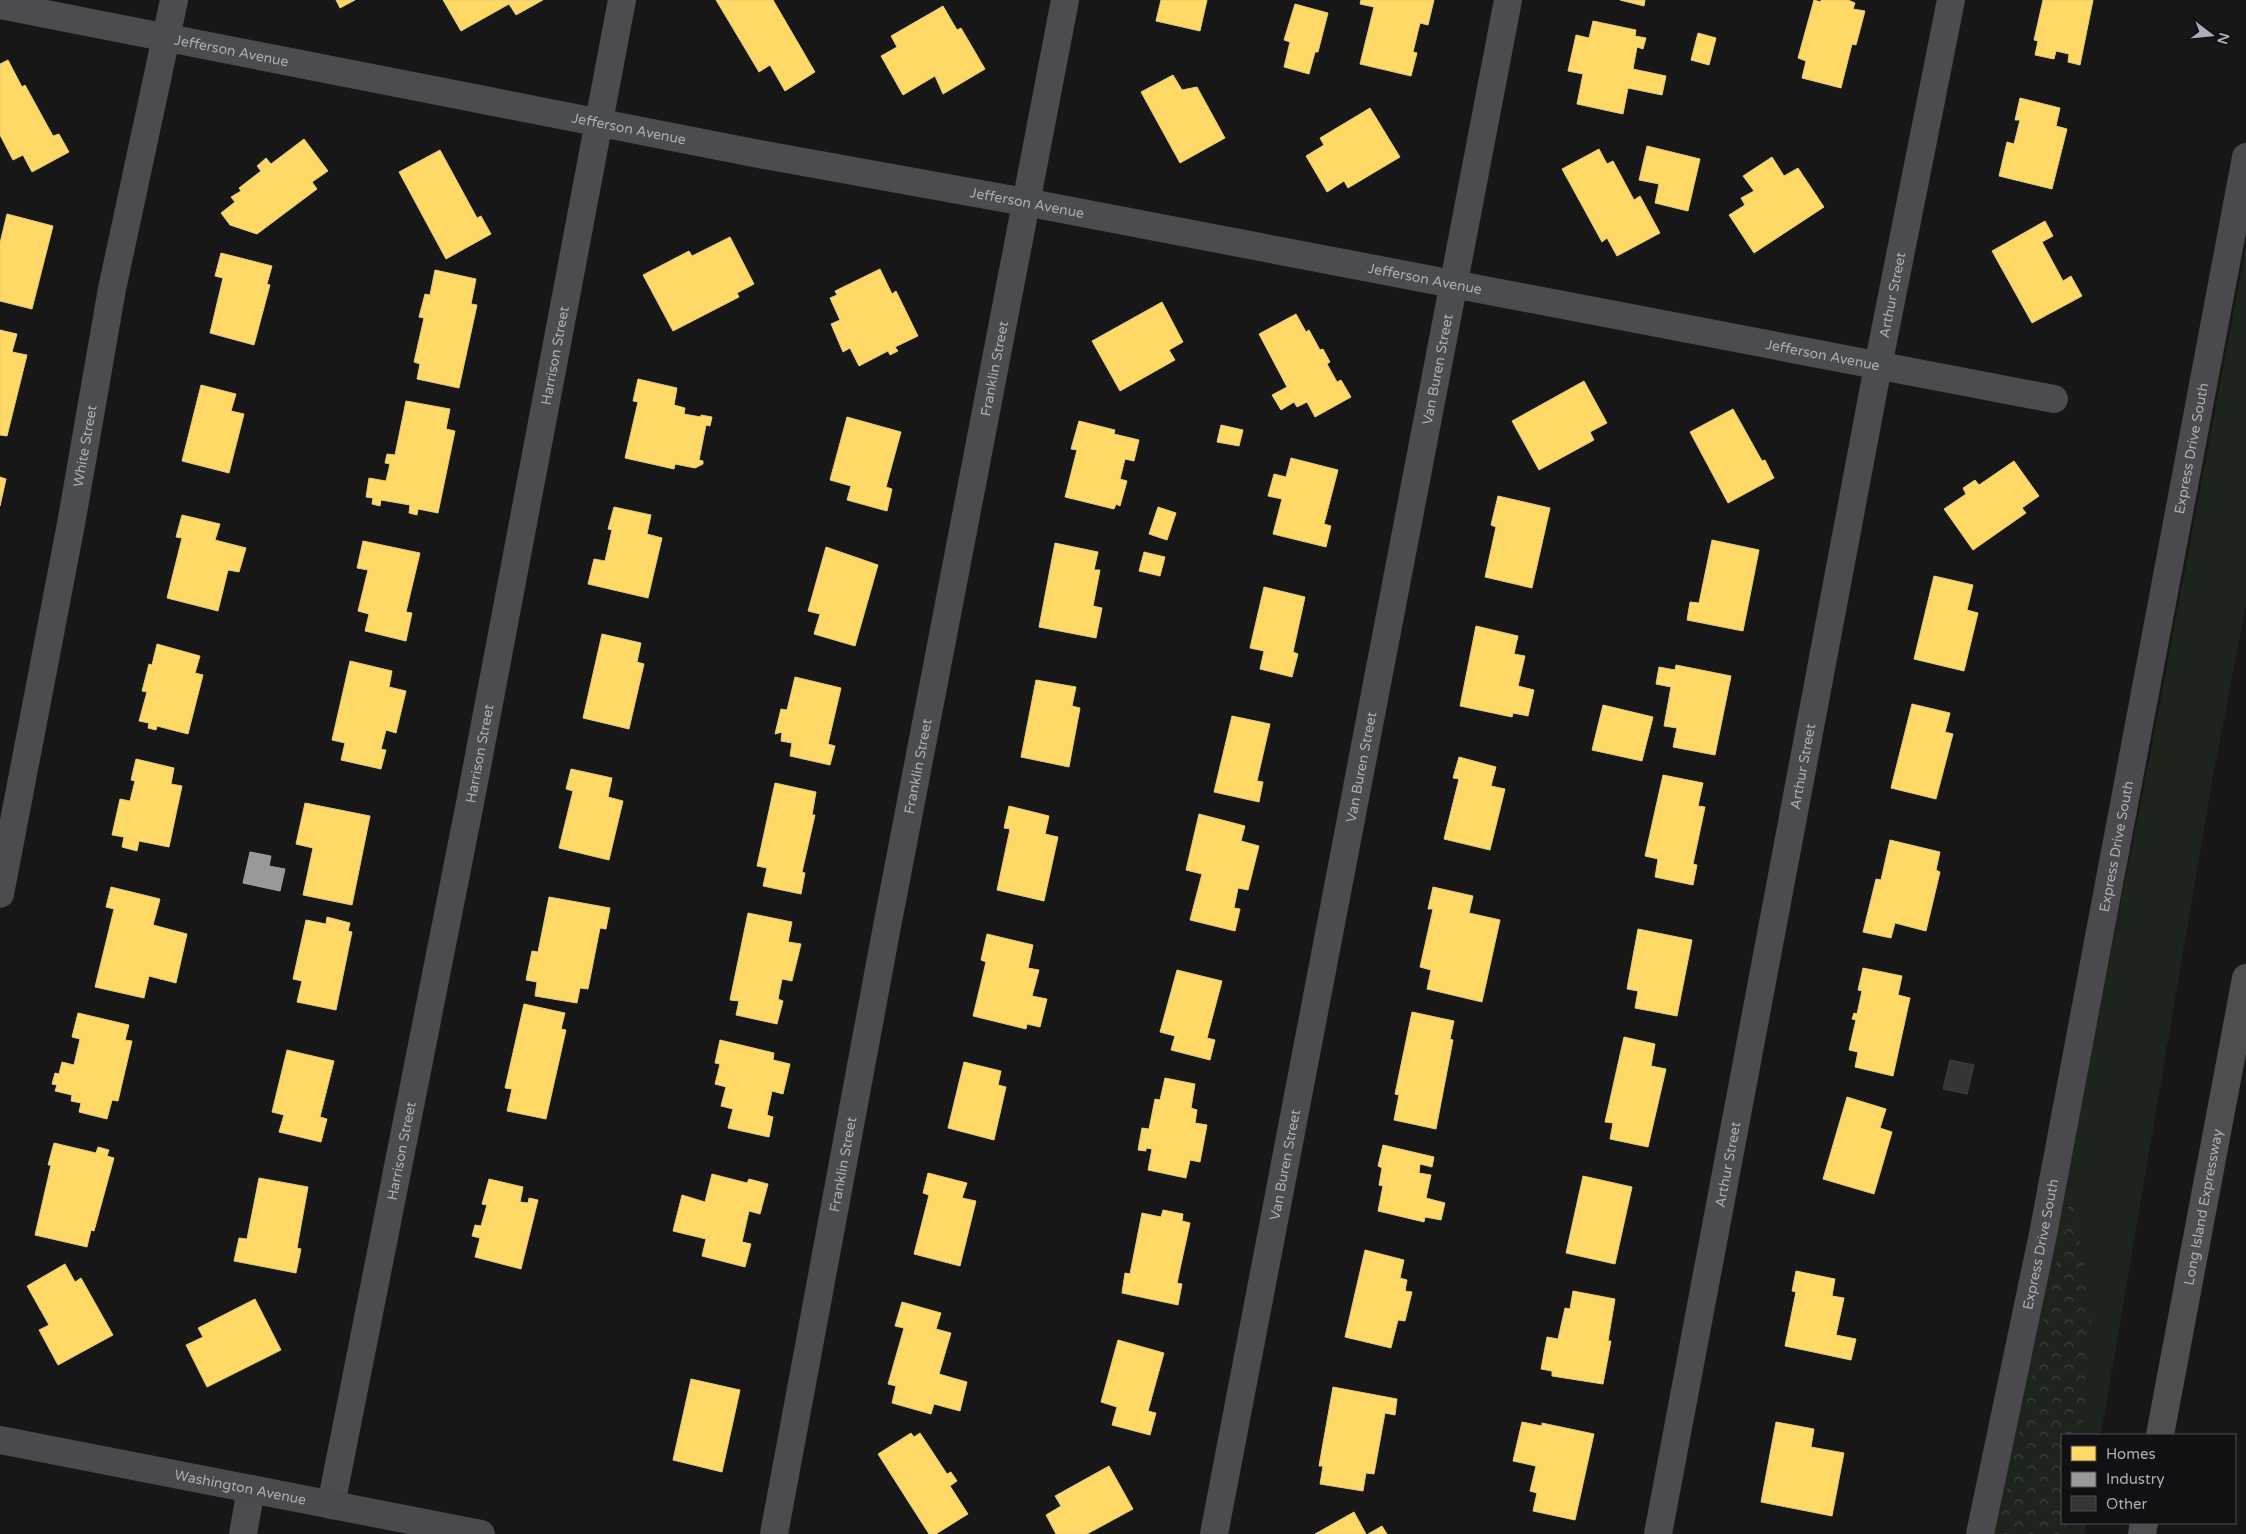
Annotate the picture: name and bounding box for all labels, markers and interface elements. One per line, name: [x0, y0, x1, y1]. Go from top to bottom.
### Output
north arrow: [2186, 10, 2236, 60]
street label: Jefferson Avenue: [173, 31, 290, 70]
text: N: [2213, 31, 2233, 46]
street label: Jefferson Avenue: [570, 109, 687, 148]
street label: Jefferson Avenue: [969, 184, 1086, 222]
street label: Arthur Street: [1876, 250, 1910, 339]
street label: Jefferson Avenue: [1366, 260, 1483, 298]
street label: Harrison Street: [538, 304, 573, 406]
street label: Van Buren Street: [1419, 312, 1457, 426]
street label: Franklin Street: [977, 319, 1012, 418]
street label: Jefferson Avenue: [1764, 336, 1881, 374]
street label: Express Drive South: [2171, 381, 2212, 516]
street label: White Street: [70, 403, 101, 488]
street label: Harrison Street: [462, 702, 498, 804]
street label: Van Buren Street: [1343, 710, 1381, 824]
street label: Franklin Street: [901, 717, 936, 816]
street label: Arthur Street: [1787, 722, 1820, 811]
street label: Express Drive South: [2096, 779, 2137, 914]
street label: Harrison Street: [384, 1100, 420, 1202]
street label: Van Buren Street: [1266, 1107, 1304, 1222]
street label: Franklin Street: [826, 1115, 861, 1214]
street label: Arthur Street: [1712, 1120, 1745, 1209]
street label: Long Island Expressway: [2180, 1127, 2227, 1287]
street label: Express Drive South: [2019, 1177, 2062, 1311]
legend: [2061, 1434, 2236, 1524]
text: Homes: [2106, 1445, 2156, 1463]
street label: Washington Avenue: [173, 1466, 308, 1509]
text: Industry: [2106, 1470, 2165, 1488]
text: Other: [2106, 1495, 2148, 1513]

